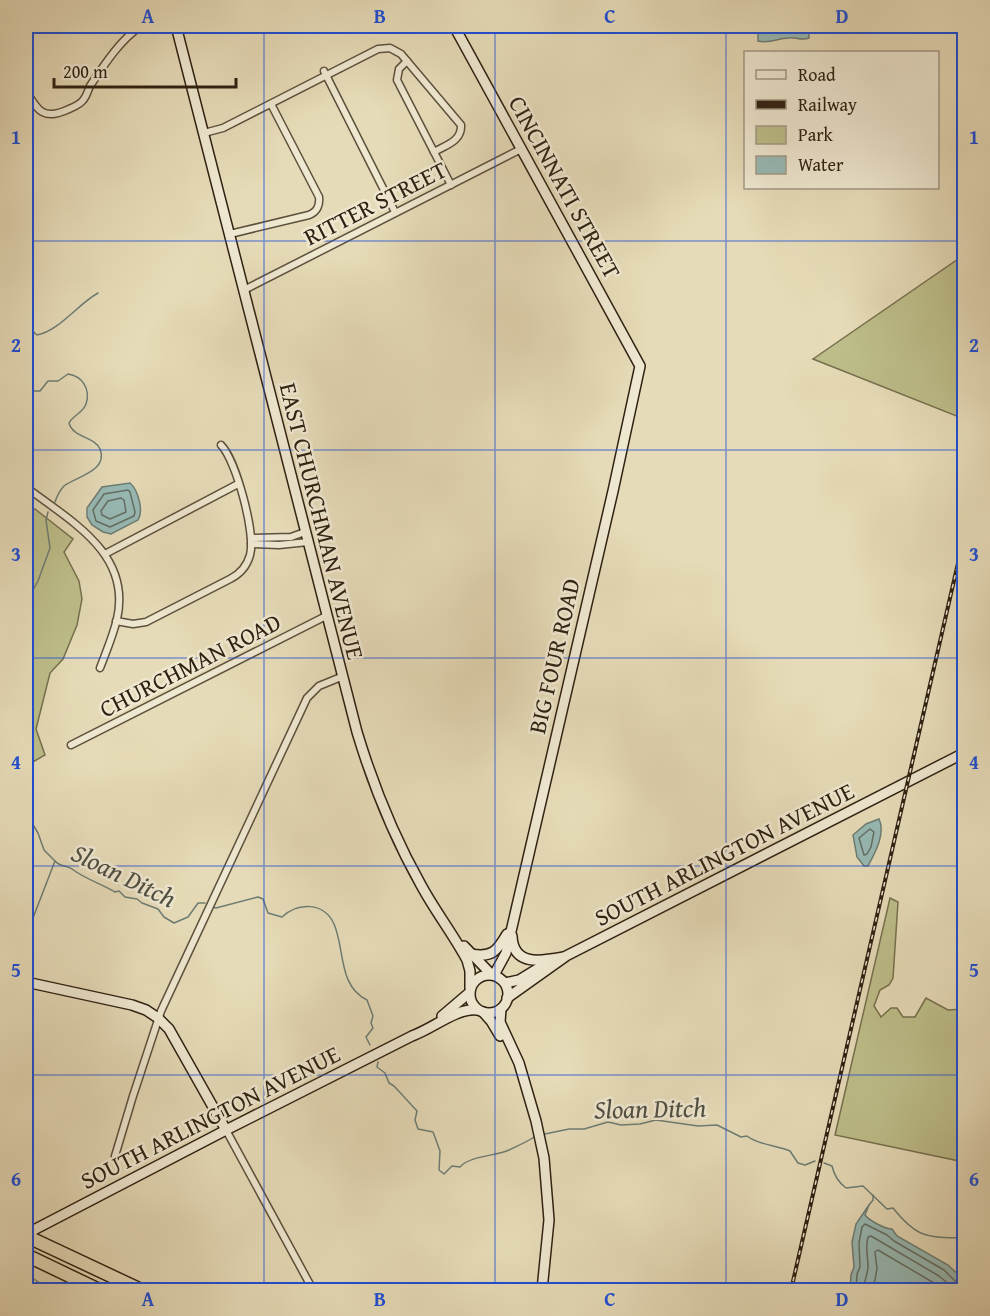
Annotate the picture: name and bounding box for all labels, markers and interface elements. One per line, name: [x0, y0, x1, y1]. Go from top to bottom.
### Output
text: A: [142, 1, 155, 30]
text: B: [374, 1, 386, 30]
text: C: [604, 1, 616, 30]
text: D: [835, 1, 849, 30]
scale bar: [54, 51, 236, 89]
legend: [744, 51, 939, 189]
text: 200 m: [63, 58, 108, 85]
text: Road: [798, 61, 836, 88]
street label: CINCINNATI STREET: [500, 89, 630, 285]
text: Railway: [798, 91, 857, 118]
text: Park: [798, 121, 834, 148]
text: 1: [11, 122, 21, 151]
text: 1: [969, 122, 979, 151]
text: Water: [798, 151, 844, 178]
street label: RITTER STREET: [298, 152, 452, 254]
text: 2: [11, 330, 21, 359]
text: 2: [969, 330, 979, 359]
street label: EAST CHURCHMAN AVENUE: [271, 379, 373, 663]
text: 3: [11, 539, 21, 568]
text: 3: [969, 539, 979, 568]
street label: BIG FOUR ROAD: [519, 575, 589, 737]
street label: CHURCHMAN ROAD: [93, 604, 287, 726]
text: 4: [11, 747, 21, 776]
text: 4: [969, 747, 979, 776]
street label: SOUTH ARLINGTON AVENUE: [588, 773, 860, 935]
water label: Sloan Ditch: [65, 833, 183, 917]
text: 5: [11, 955, 21, 984]
text: 5: [969, 955, 979, 984]
street label: SOUTH ARLINGTON AVENUE: [74, 1036, 346, 1198]
water label: Sloan Ditch: [594, 1088, 706, 1128]
text: 6: [11, 1164, 21, 1193]
text: 6: [969, 1164, 979, 1193]
text: A: [142, 1284, 155, 1313]
text: B: [374, 1284, 386, 1313]
text: C: [604, 1284, 616, 1313]
text: D: [835, 1284, 849, 1313]

